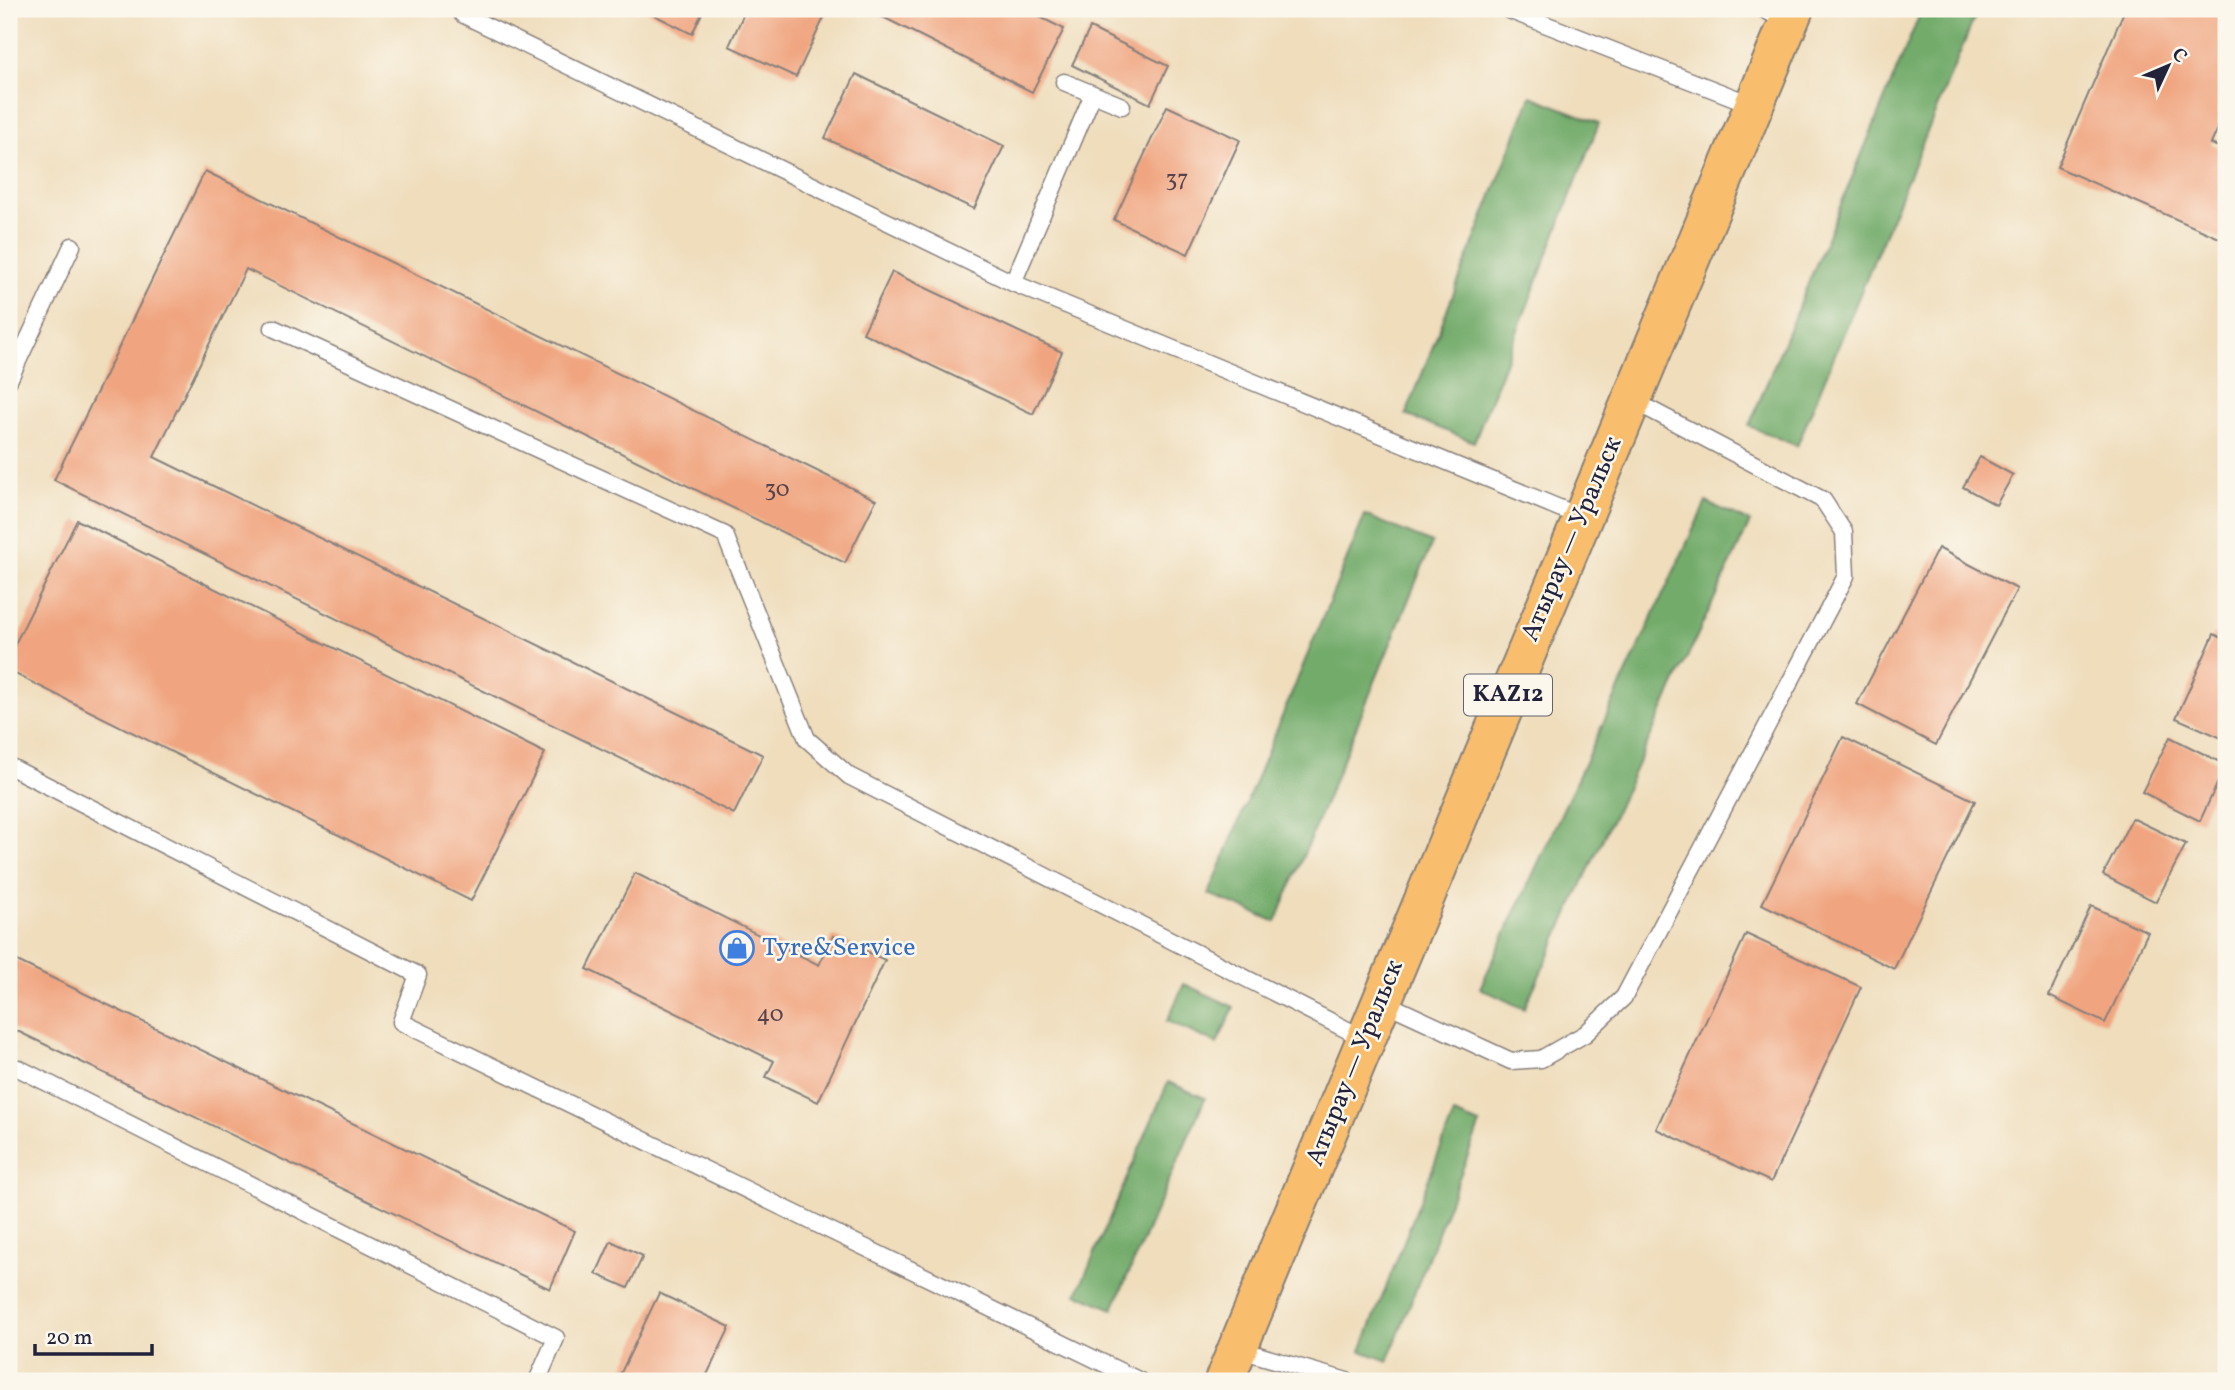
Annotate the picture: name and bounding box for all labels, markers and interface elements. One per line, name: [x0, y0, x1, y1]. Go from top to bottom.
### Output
north arrow: [2134, 32, 2204, 102]
text: С: [2165, 42, 2192, 69]
house number: 37: [1166, 164, 1188, 196]
street label: Атырау — Уральск: [1513, 431, 1631, 647]
house number: 30: [764, 474, 790, 506]
road number: KAZ12: [1464, 674, 1552, 716]
shop icon: Tyre&Service: [718, 929, 756, 967]
place label: Tyre&Service: [762, 930, 916, 966]
street label: Атырау — Уральск: [1297, 954, 1413, 1171]
house number: 40: [756, 999, 784, 1031]
scale bar: [35, 1313, 152, 1357]
text: 20 m: [46, 1324, 92, 1353]

